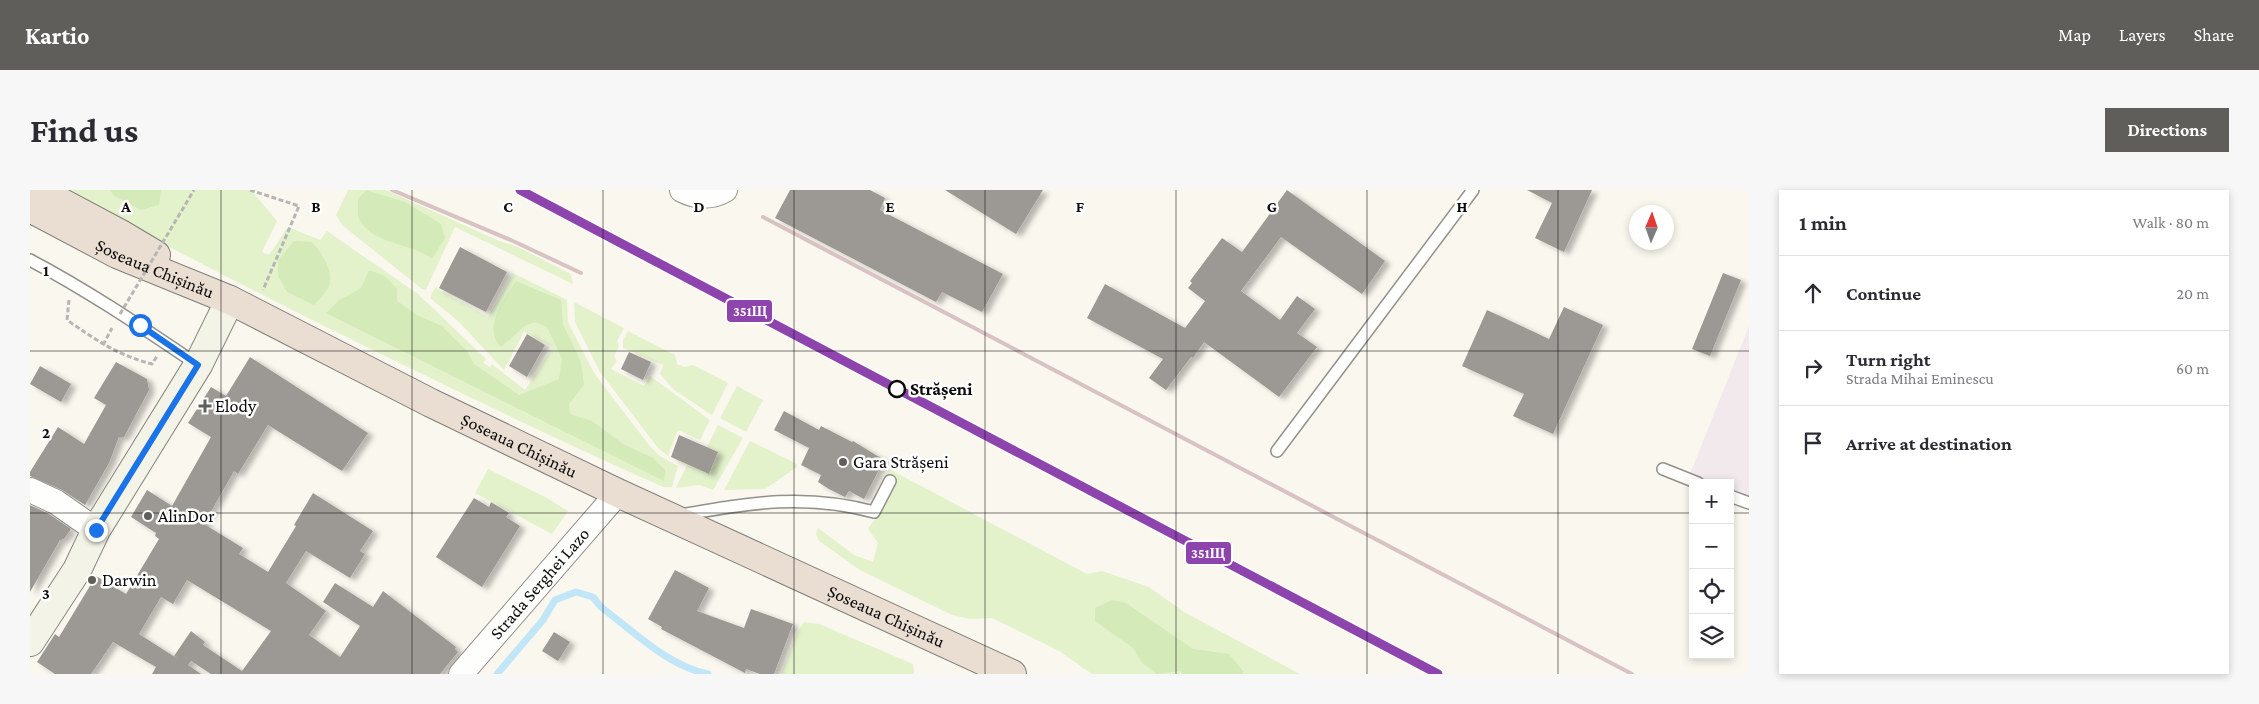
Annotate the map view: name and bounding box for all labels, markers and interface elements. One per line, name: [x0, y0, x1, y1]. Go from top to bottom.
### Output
text: Kartio: [25, 22, 90, 49]
text: Map: [2058, 25, 2091, 45]
text: Layers: [2119, 25, 2166, 45]
text: Share: [2194, 25, 2234, 45]
button: Directions: [2105, 108, 2229, 152]
text: Find us: [30, 111, 138, 150]
text: A: [120, 198, 131, 215]
text: B: [311, 198, 321, 215]
text: C: [503, 198, 513, 215]
text: D: [693, 198, 705, 215]
text: E: [885, 198, 895, 215]
text: F: [1076, 198, 1085, 215]
text: G: [1267, 198, 1277, 215]
text: H: [1457, 198, 1468, 215]
north arrow: [1629, 205, 1674, 250]
text: 1 min: [1799, 211, 1847, 235]
text: Walk · 80 m: [2132, 214, 2209, 231]
street label: Șoseaua Chișinău: [91, 235, 217, 303]
text: 1: [43, 262, 49, 279]
icon: ahead: [1799, 279, 1827, 307]
text: Continue: [1846, 283, 1921, 304]
text: 20 m: [2176, 285, 2209, 302]
line badge: 351Щ: [726, 299, 773, 323]
text: 351Щ: [733, 303, 768, 319]
route start: [129, 314, 152, 337]
text: Turn right: [1846, 349, 1931, 370]
icon: right: [1799, 354, 1827, 382]
text: 60 m: [2176, 360, 2209, 377]
text: Strada Mihai Eminescu: [1846, 370, 1994, 387]
place label: Strășeni: [910, 379, 973, 400]
marker: Strășeni: [888, 380, 906, 398]
place label: Elody: [215, 396, 257, 416]
marker: Elody: [199, 400, 211, 412]
street label: Șoseaua Chișinău: [457, 409, 581, 482]
text: 2: [42, 424, 50, 441]
icon: arrive: [1799, 429, 1827, 457]
text: Arrive at destination: [1846, 433, 2012, 454]
place label: Gara Strășeni: [853, 452, 949, 474]
marker: Gara Strășeni: [837, 456, 849, 468]
map controls: [1689, 479, 1734, 659]
button: +: [1689, 479, 1734, 524]
place label: AlinDor: [158, 506, 215, 526]
marker: AlinDor: [142, 510, 154, 522]
route end: [85, 519, 108, 542]
street label: Strada Serghei Lazo: [486, 524, 593, 643]
button: −: [1689, 524, 1734, 569]
line badge: 351Щ: [1185, 541, 1232, 565]
text: 351Щ: [1191, 545, 1226, 561]
button: locate: [1689, 569, 1734, 614]
place label: Darwin: [102, 570, 157, 590]
marker: Darwin: [86, 574, 98, 586]
street label: Șoseaua Chișinău: [824, 581, 948, 652]
text: 3: [42, 585, 50, 602]
button: layers: [1689, 614, 1734, 659]

